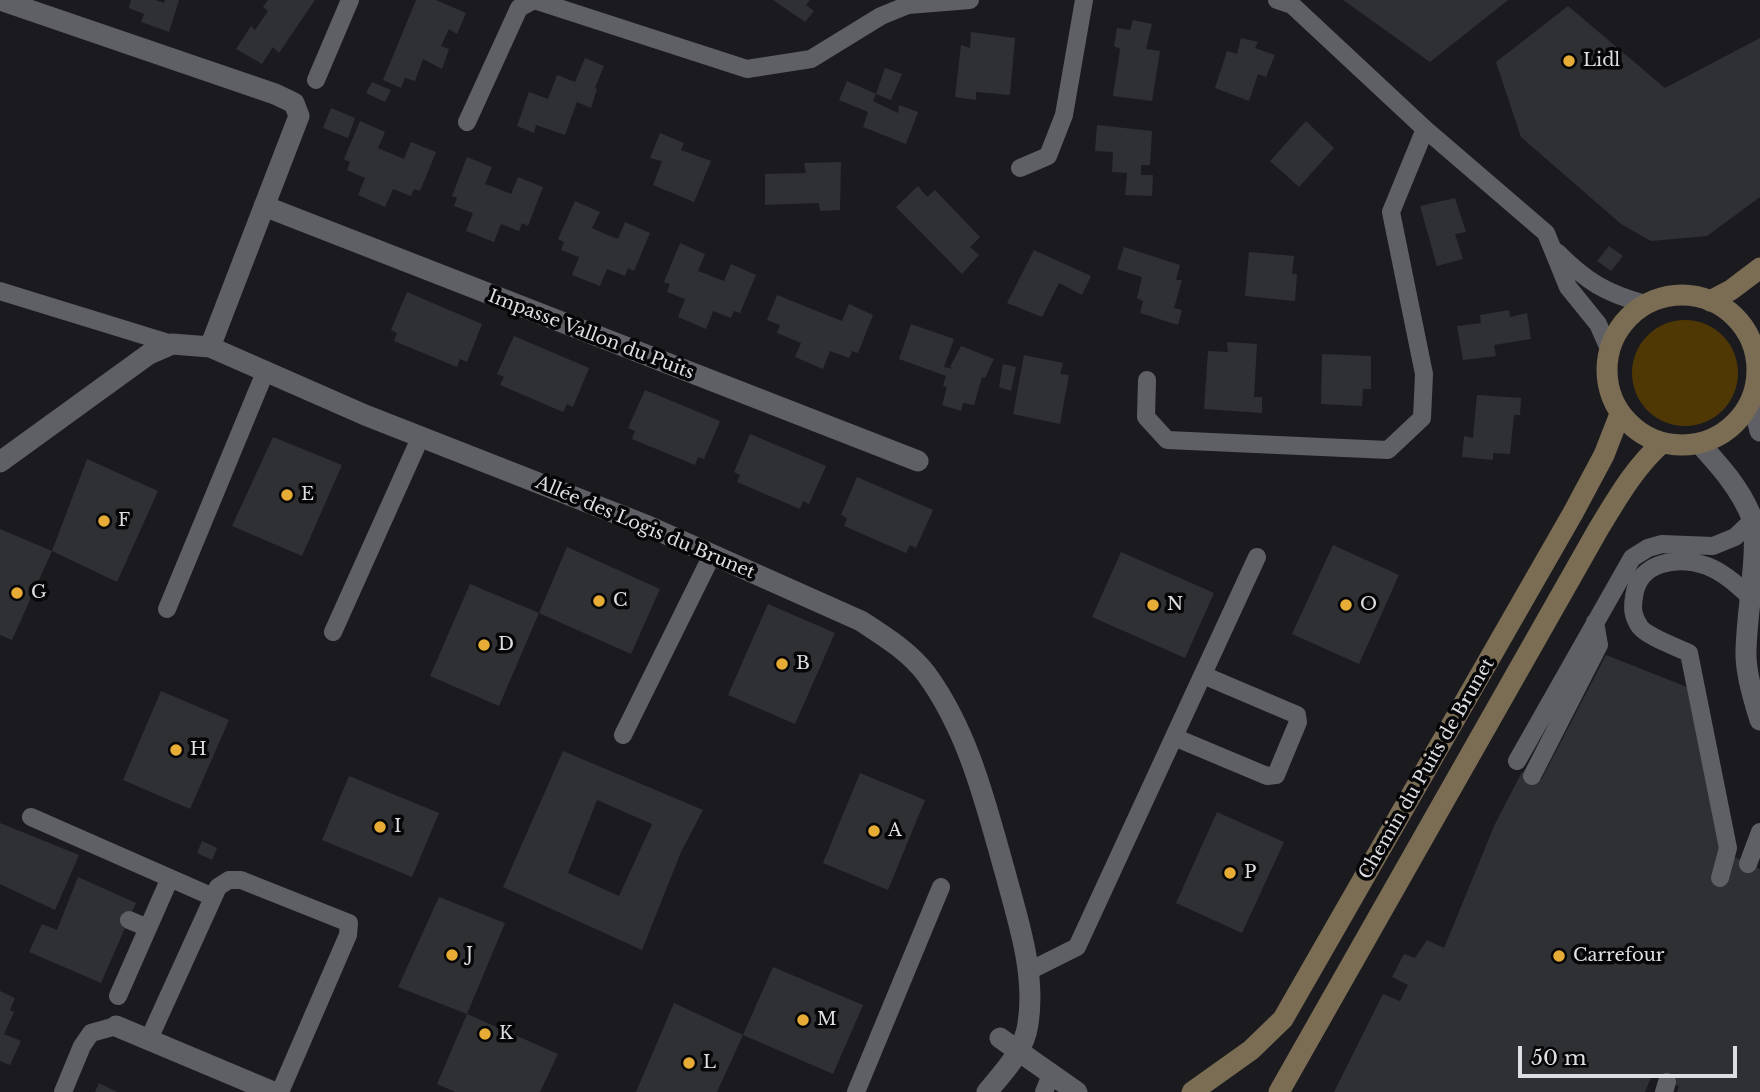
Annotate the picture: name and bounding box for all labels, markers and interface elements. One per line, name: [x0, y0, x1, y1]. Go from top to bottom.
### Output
place label: Lidl: [1583, 50, 1620, 72]
marker: Lidl: [1561, 53, 1577, 69]
street label: Impasse Vallon du Puits: [485, 286, 697, 384]
street label: Allée des Logis du Brunet: [532, 472, 758, 584]
place label: E: [301, 484, 314, 506]
marker: E: [279, 487, 295, 503]
place label: F: [118, 510, 130, 532]
marker: F: [96, 513, 112, 529]
place label: G: [31, 582, 47, 604]
marker: G: [9, 585, 25, 601]
place label: C: [613, 590, 627, 612]
marker: C: [591, 593, 607, 609]
place label: N: [1167, 594, 1183, 616]
place label: O: [1360, 594, 1377, 616]
marker: N: [1145, 597, 1161, 613]
marker: O: [1338, 597, 1354, 613]
place label: D: [498, 634, 514, 656]
marker: D: [476, 637, 492, 653]
place label: B: [796, 653, 810, 675]
street label: Chemin du Puits de Brunet: [1355, 655, 1499, 883]
marker: B: [774, 656, 790, 672]
place label: H: [190, 739, 207, 761]
marker: H: [168, 742, 184, 758]
place label: I: [394, 816, 401, 838]
marker: I: [372, 819, 388, 835]
place label: A: [888, 820, 902, 842]
marker: A: [866, 823, 882, 839]
place label: P: [1244, 862, 1256, 884]
marker: P: [1222, 865, 1238, 881]
place label: J: [466, 944, 473, 966]
place label: Carrefour: [1573, 945, 1664, 967]
marker: J: [444, 947, 460, 963]
marker: Carrefour: [1551, 948, 1567, 964]
place label: M: [817, 1009, 837, 1031]
marker: M: [795, 1012, 811, 1028]
place label: K: [499, 1023, 513, 1045]
marker: K: [477, 1026, 493, 1042]
scale bar: [1522, 1032, 1741, 1076]
text: 50 m: [1531, 1045, 1586, 1071]
place label: L: [703, 1052, 716, 1074]
marker: L: [681, 1055, 697, 1071]

